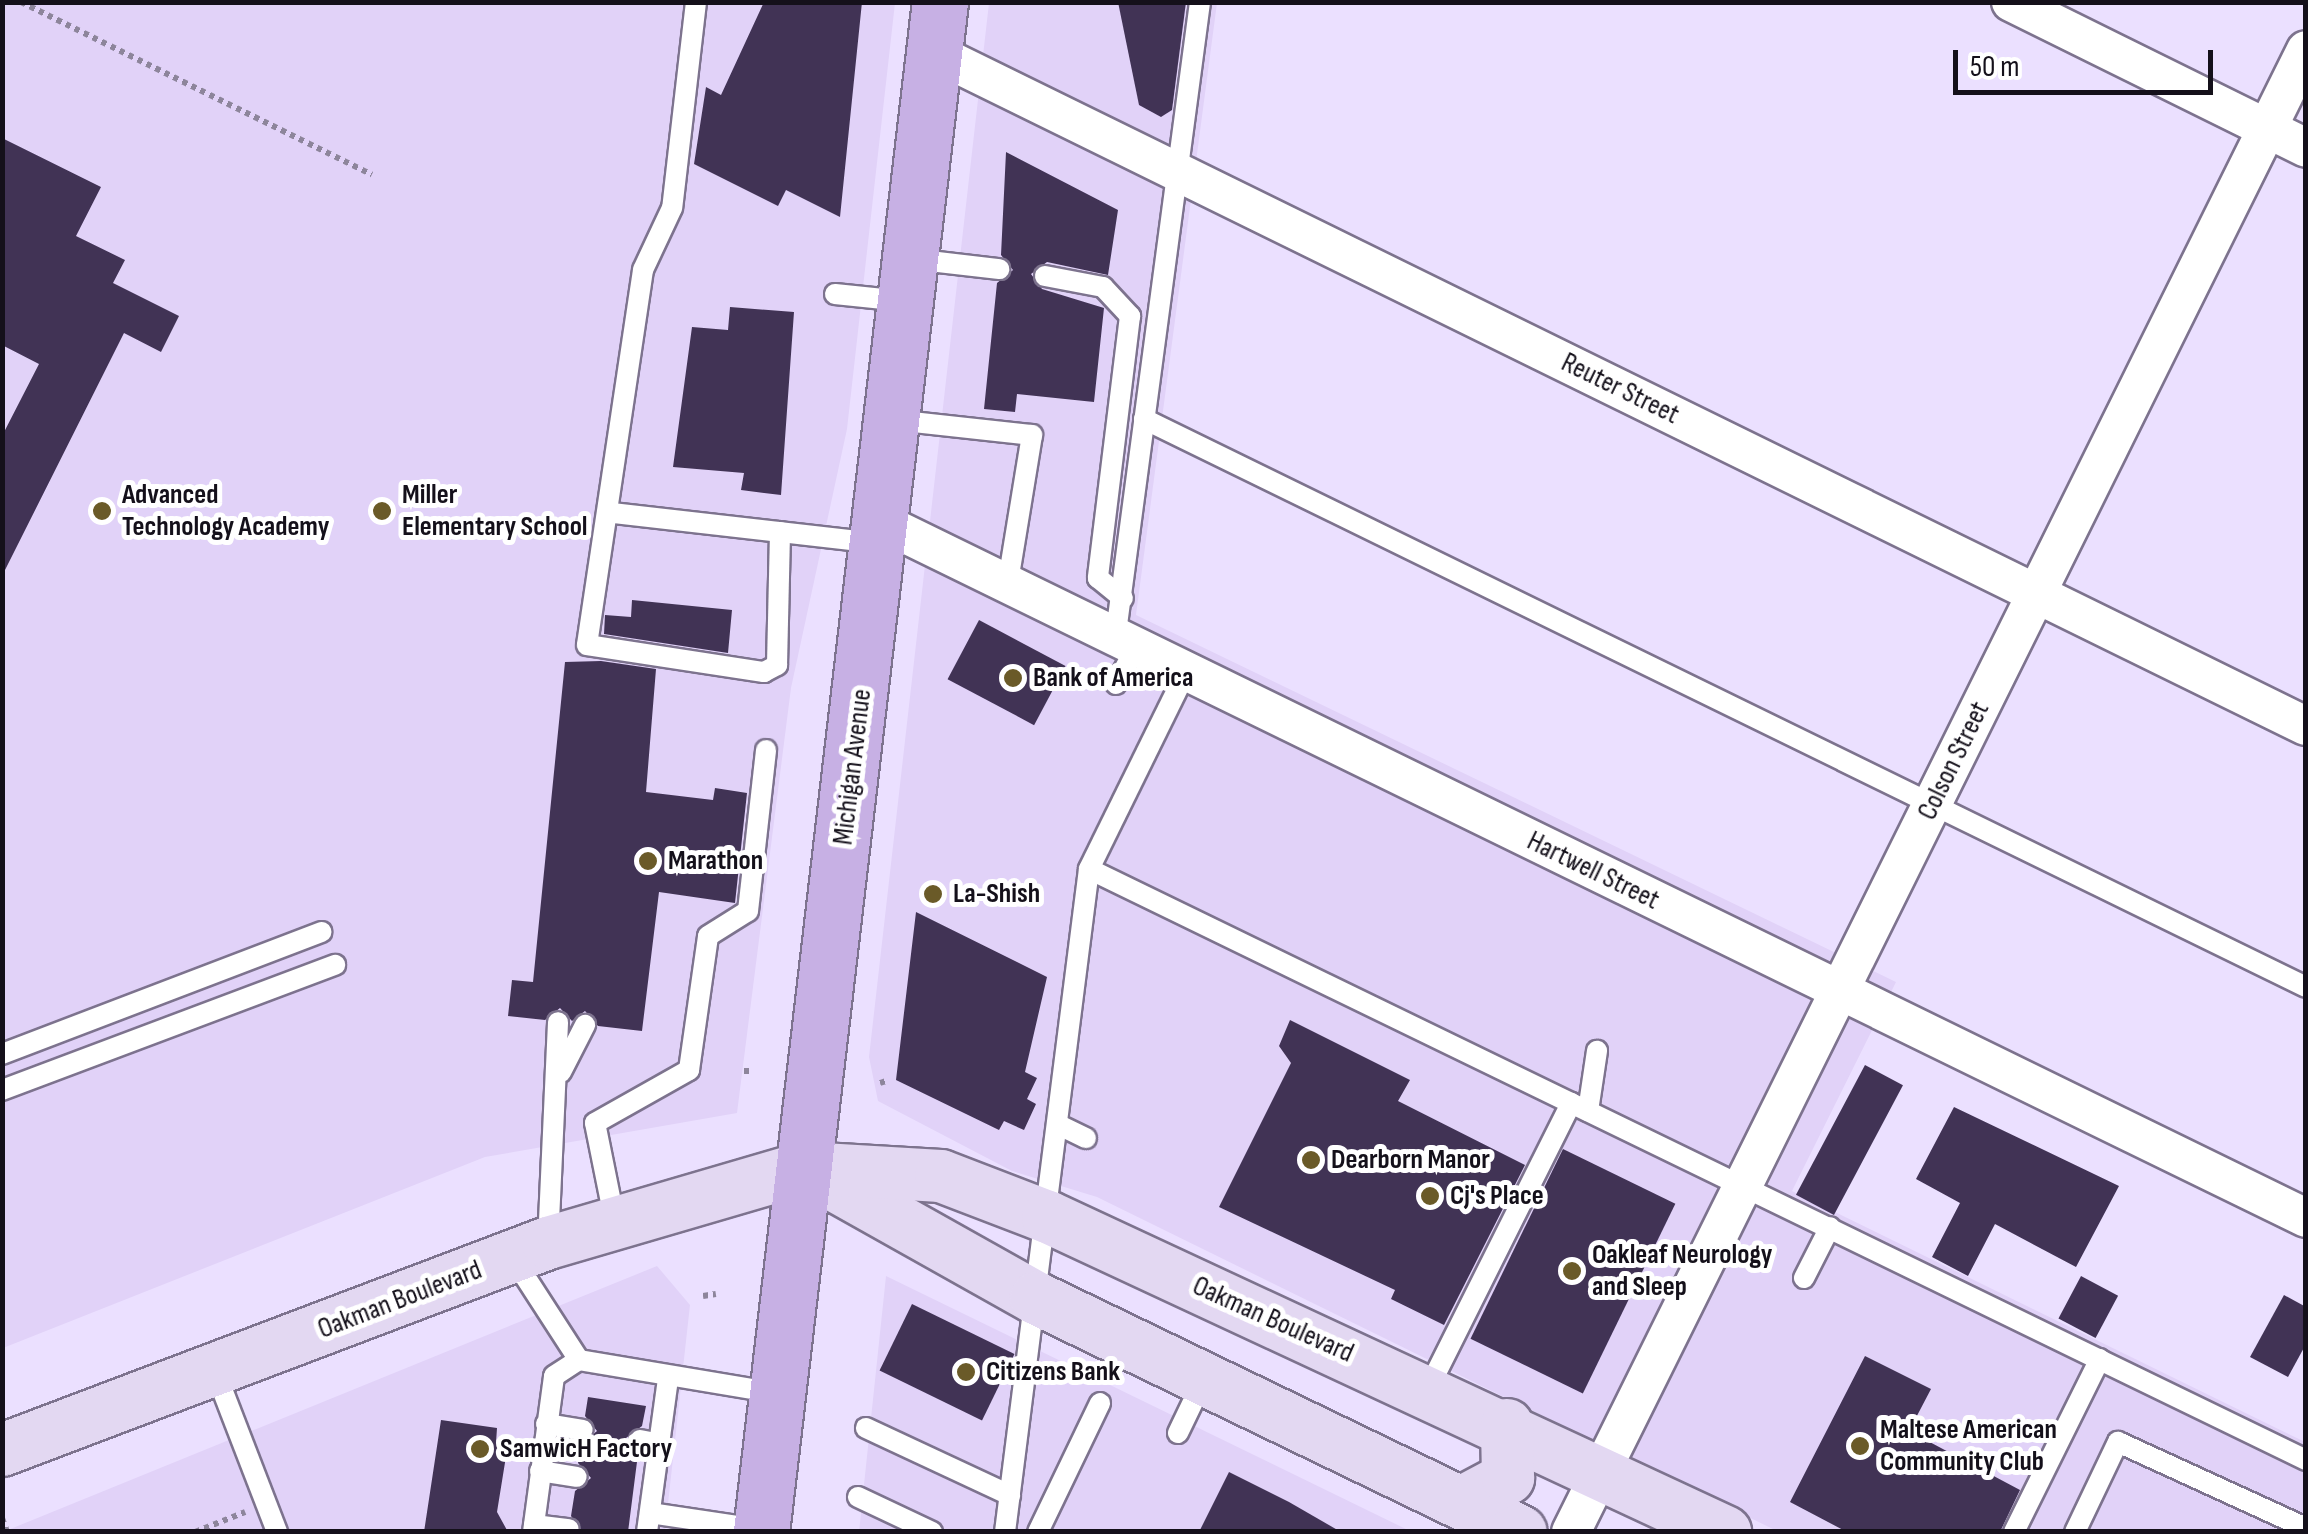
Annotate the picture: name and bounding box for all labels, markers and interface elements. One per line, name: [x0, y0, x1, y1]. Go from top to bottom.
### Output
scale bar: [1958, 30, 2218, 92]
text: 50 m: [1970, 49, 2019, 85]
street label: Reuter Street: [1556, 346, 1684, 432]
place label: Advanced Technology Academy: [122, 478, 329, 544]
place label: Miller Elementary School: [402, 478, 588, 544]
marker: Advanced Technology Academy: [91, 500, 113, 522]
marker: Miller Elementary School: [371, 500, 393, 522]
place label: Bank of America: [1033, 661, 1193, 695]
marker: Bank of America: [1002, 667, 1024, 689]
street label: Michigan Avenue: [827, 687, 879, 847]
street label: Colson Street: [1911, 696, 1997, 826]
street label: Hartwell Street: [1521, 825, 1665, 917]
place label: Marathon: [668, 844, 763, 878]
marker: Marathon: [637, 850, 659, 872]
place label: La-Shish: [953, 877, 1040, 911]
marker: La-Shish: [922, 883, 944, 905]
place label: Dearborn Manor: [1331, 1143, 1490, 1177]
marker: Dearborn Manor: [1300, 1149, 1322, 1171]
place label: Cj's Place: [1450, 1179, 1544, 1213]
marker: Cj's Place: [1419, 1185, 1441, 1207]
place label: Oakleaf Neurology and Sleep: [1592, 1238, 1772, 1304]
street label: Oakman Boulevard: [313, 1253, 487, 1347]
marker: Oakleaf Neurology and Sleep: [1561, 1260, 1583, 1282]
street label: Oakman Boulevard: [1187, 1270, 1359, 1370]
place label: Citizens Bank: [986, 1355, 1120, 1389]
marker: Citizens Bank: [955, 1361, 977, 1383]
place label: Maltese American Community Club: [1880, 1413, 2057, 1479]
place label: SamwicH Factory: [500, 1432, 672, 1466]
marker: Maltese American Community Club: [1849, 1435, 1871, 1457]
marker: SamwicH Factory: [469, 1438, 491, 1460]

